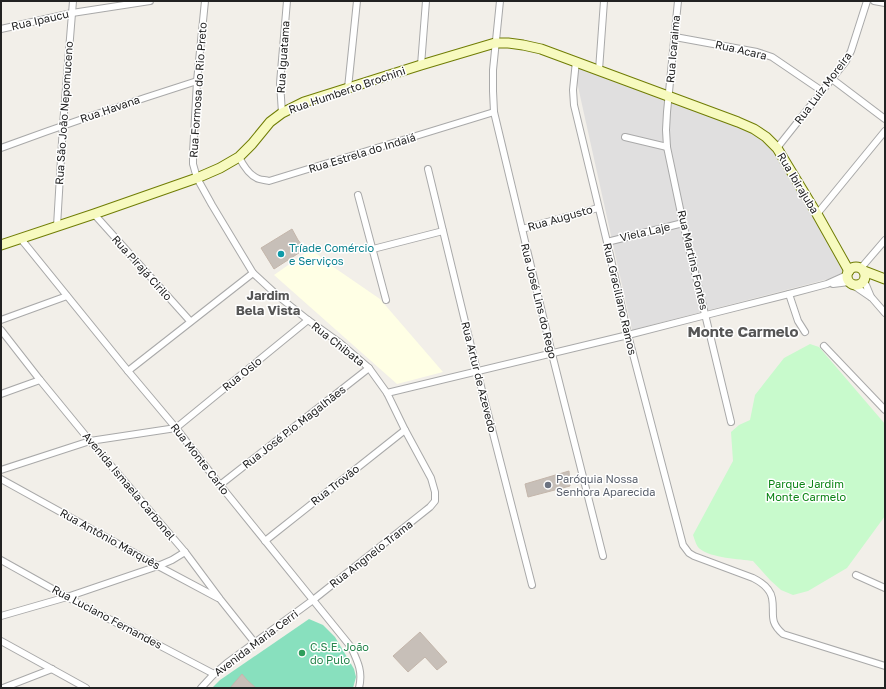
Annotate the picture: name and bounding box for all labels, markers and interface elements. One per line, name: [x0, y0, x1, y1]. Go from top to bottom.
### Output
street label: Rua Ipaucu: [10, 7, 70, 32]
street label: Rua Icaraima: [663, 15, 682, 83]
street label: Rua Iguatama: [273, 20, 292, 94]
street label: Rua Formosa do Rio Preto: [186, 21, 209, 158]
street label: Rua Acara: [714, 37, 768, 62]
street label: Rua São João Nepomuceno: [52, 40, 75, 185]
street label: Rua Luiz Moreira: [791, 49, 854, 126]
street label: Rua Humberto Brochini: [287, 63, 407, 116]
street label: Rua Havana: [78, 92, 141, 125]
street label: Rua Estrela do Indaiá: [307, 130, 417, 175]
street label: Rua Ibirajuba: [775, 150, 822, 216]
street label: Rua Augusto: [526, 202, 594, 233]
street label: Rua Martins Fontes: [676, 209, 711, 311]
street label: Viela Laje: [619, 219, 671, 244]
street label: Rua Pirajá Cirilo: [110, 232, 175, 303]
place label: Tríade Comércio e Serviços: [289, 241, 374, 267]
street label: Rua José Lins do Rego: [519, 242, 560, 360]
street label: Rua Graciliano Ramos: [601, 242, 640, 356]
marker: Tríade Comércio e Serviços: [276, 249, 286, 259]
district label: Jardim Bela Vista: [236, 287, 301, 318]
street label: Rua Chibata: [309, 319, 367, 368]
street label: Rua Artur de Azevedo: [459, 320, 500, 434]
district label: Monte Carmelo: [687, 322, 799, 340]
street label: Rua Oslo: [219, 354, 264, 393]
street label: Rua José Pio Magalhães: [239, 382, 348, 471]
street label: Rua Monte Carlo: [168, 420, 233, 497]
street label: Avenida Ismaela Carbonel: [81, 429, 179, 543]
street label: Rua Trovão: [308, 461, 362, 508]
place label: Paróquia Nossa Senhora Aparecida: [556, 472, 656, 498]
park label: Parque Jardim Monte Carmelo: [766, 477, 847, 503]
marker: Paróquia Nossa Senhora Aparecida: [543, 480, 553, 490]
street label: Rua Antônio Marquês: [58, 506, 163, 572]
street label: Rua Angnelo Trama: [327, 517, 415, 590]
street label: Rua Luciano Fernandes: [50, 582, 165, 651]
street label: Avenida Maria Cerri: [211, 607, 300, 678]
place label: C.S.E. João do Pulo: [310, 640, 369, 666]
marker: C.S.E. João do Pulo: [297, 648, 307, 658]

